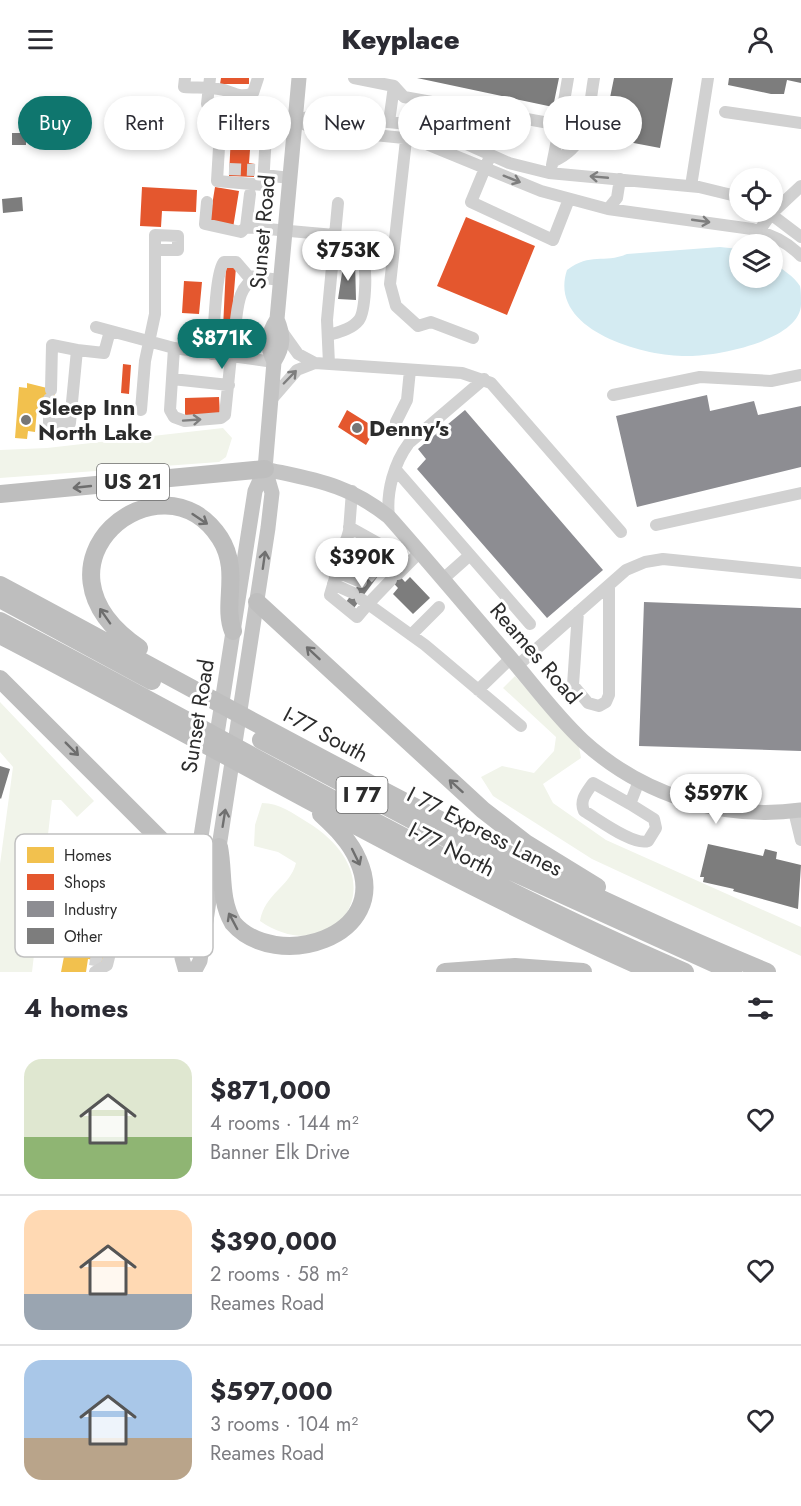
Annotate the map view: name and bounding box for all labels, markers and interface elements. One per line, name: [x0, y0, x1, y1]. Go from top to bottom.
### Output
text: Keyplace: [341, 20, 460, 59]
icon: menu: [24, 23, 57, 56]
icon: person: [744, 23, 777, 56]
chip: Buy: [18, 96, 92, 150]
chip: Rent: [104, 96, 185, 150]
chip: Filters: [197, 96, 291, 150]
chip: New: [303, 96, 386, 150]
chip: Apartment: [398, 96, 531, 150]
chip: House: [543, 96, 642, 150]
map controls: [729, 168, 783, 288]
button: locate: [729, 168, 783, 222]
one-way arrow: [589, 171, 609, 182]
street label: Sunset Road: [241, 173, 283, 291]
one-way arrow: [502, 175, 520, 186]
one-way arrow: [691, 216, 711, 227]
pin: $753K: [306, 231, 390, 282]
button: layers: [729, 234, 783, 288]
text: $753K: [316, 236, 380, 265]
pin: $871K: [180, 319, 264, 370]
text: $871K: [192, 324, 252, 353]
one-way arrow: [283, 370, 297, 385]
place label: Sleep Inn North Lake: [38, 391, 152, 448]
place label: Denny's: [369, 412, 449, 444]
marker: Sleep Inn North Lake: [19, 413, 33, 427]
one-way arrow: [181, 415, 201, 426]
marker: Denny's: [350, 421, 364, 435]
road number: US 21: [97, 464, 169, 500]
one-way arrow: [72, 482, 92, 493]
one-way arrow: [191, 513, 208, 525]
pin: $390K: [320, 538, 404, 589]
text: $390K: [329, 543, 395, 572]
one-way arrow: [258, 550, 269, 570]
street label: Reames Road: [483, 595, 589, 711]
one-way arrow: [98, 608, 110, 625]
one-way arrow: [306, 647, 321, 661]
street label: Sunset Road: [172, 657, 222, 775]
street label: I-77 South: [278, 698, 374, 770]
one-way arrow: [65, 742, 79, 757]
pin: $597K: [674, 774, 758, 825]
road number: I 77: [336, 777, 388, 813]
street label: I 77 Express Lanes: [402, 778, 568, 884]
one-way arrow: [449, 779, 464, 793]
text: $597K: [684, 779, 748, 808]
one-way arrow: [218, 809, 229, 829]
street label: I-77 North: [403, 814, 501, 884]
legend: [15, 834, 213, 957]
text: Homes: [64, 844, 111, 867]
one-way arrow: [351, 848, 363, 866]
text: Shops: [64, 871, 105, 894]
text: Industry: [64, 898, 118, 921]
one-way arrow: [227, 912, 238, 930]
text: Other: [64, 925, 103, 948]
text: 4 homes: [24, 989, 128, 1027]
icon: filters: [744, 992, 777, 1025]
text: $871,000: [210, 1071, 331, 1109]
icon: home: [72, 1083, 144, 1155]
icon: heart: [744, 1103, 777, 1136]
text: 4 rooms · 144 m²: [210, 1109, 359, 1138]
text: Banner Elk Drive: [210, 1138, 350, 1167]
text: $390,000: [210, 1222, 337, 1260]
icon: home: [72, 1234, 144, 1306]
icon: heart: [744, 1254, 777, 1287]
text: 2 rooms · 58 m²: [210, 1260, 348, 1289]
text: Reames Road: [210, 1289, 324, 1318]
text: $597,000: [210, 1372, 333, 1410]
icon: home: [72, 1384, 144, 1456]
icon: heart: [744, 1404, 777, 1437]
text: 3 rooms · 104 m²: [210, 1410, 358, 1439]
text: Reames Road: [210, 1439, 324, 1468]

